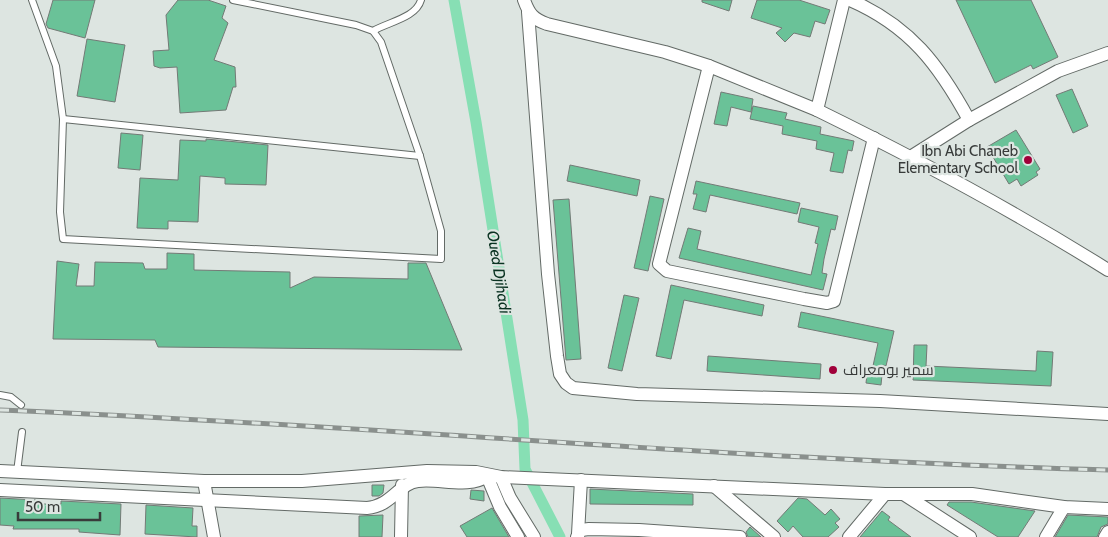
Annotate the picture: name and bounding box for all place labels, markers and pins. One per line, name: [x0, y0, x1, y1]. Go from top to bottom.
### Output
place label: Ibn Abi Chaneb Elementary School: [898, 142, 1018, 177]
marker: Ibn Abi Chaneb Elementary School: [1022, 154, 1034, 166]
place label: سمير بومعراف: [843, 361, 934, 379]
marker: سمير بومعراف: [827, 364, 839, 376]

